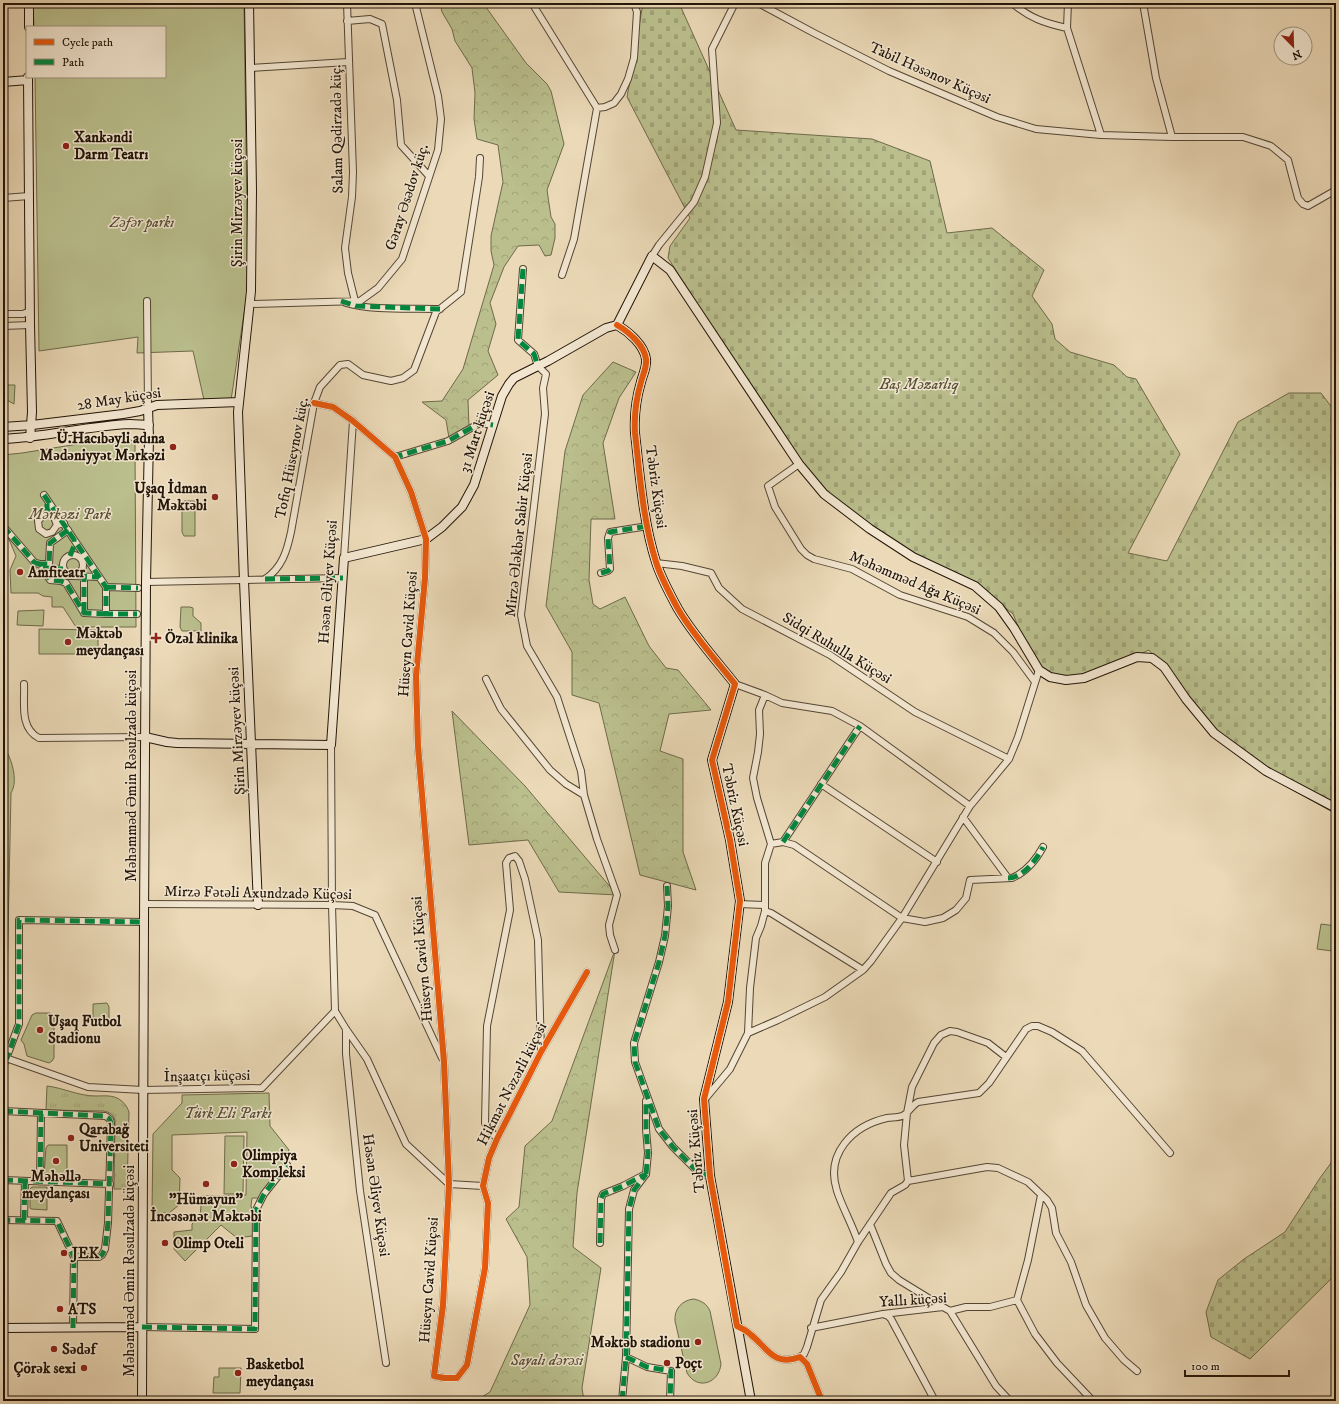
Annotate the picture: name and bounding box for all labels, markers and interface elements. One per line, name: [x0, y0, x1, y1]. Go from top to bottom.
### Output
legend: [26, 26, 166, 78]
north arrow: [1273, 26, 1313, 66]
text: Cycle path: [62, 35, 114, 50]
street label: Tabil Həsənov Küçəsi: [867, 38, 994, 108]
text: N: [1290, 46, 1303, 62]
text: Path: [62, 55, 85, 70]
street label: Salam Qədirzadə küç.: [326, 64, 348, 194]
place label: Xankəndi Darm Teatrı: [74, 128, 148, 164]
street label: Şirin Mirzəyev küçəsi: [228, 139, 247, 267]
marker: Xankəndi Darm Teatrı: [61, 141, 71, 151]
street label: Gəray Əsədov küç.: [381, 141, 433, 253]
park label: Zəfər parkı: [109, 213, 174, 232]
park label: Baş Məzarlıq: [879, 375, 959, 394]
street label: 28 May küçəsi: [76, 383, 163, 415]
street label: 31 Mart küçəsi: [455, 389, 499, 475]
street label: Tofiq Hüseynov küç.: [271, 396, 313, 520]
place label: Ü.Hacıbəyli adına Mədəniyyət Mərkəzi: [40, 428, 166, 465]
marker: Ü.Hacıbəyli adına Mədəniyyət Mərkəzi: [168, 442, 178, 452]
street label: Təbriz Küçəsi: [641, 444, 671, 530]
street label: Mirzə Ələkbər Sabir Küçəsi: [501, 452, 537, 618]
place label: Uşaq İdman Məktəbi: [134, 478, 207, 515]
marker: Uşaq İdman Məktəbi: [210, 492, 220, 502]
park label: Mərkəzi Park: [28, 505, 112, 524]
street label: Həsən Əliyev Küçəsi: [314, 519, 342, 645]
street label: Məhəmməd Ağa Küçəsi: [846, 547, 984, 619]
place label: Amfiteatr: [27, 563, 85, 582]
marker: Amfiteatr: [15, 567, 25, 577]
street label: Hüseyn Cavid Küçəsi: [394, 570, 422, 698]
street label: Sidqi Ruhulla Küçəsi: [779, 608, 895, 688]
place label: Məktəb meydançası: [76, 624, 144, 660]
place label: Özəl klinika: [165, 628, 238, 648]
marker: Özəl klinika: [150, 632, 162, 644]
marker: Məktəb meydançası: [63, 637, 73, 647]
street label: Şirin Mirzəyev küçəsi: [224, 666, 250, 796]
street label: Məhəmməd Əmin Rəsulzadə küçəsi: [122, 670, 141, 882]
street label: Təbriz Küçəsi: [717, 762, 753, 848]
street label: Mirzə Fətəli Axundzadə Küçəsi: [164, 882, 352, 904]
street label: Hüseyn Cavid Küçəsi: [407, 895, 437, 1023]
place label: Uşaq Futbol Stadionu: [48, 1012, 122, 1048]
street label: Hikmət Nəzərli küçəsi: [473, 1019, 551, 1149]
marker: Uşaq Futbol Stadionu: [35, 1025, 45, 1035]
street label: İnşaatçı küçəsi: [163, 1066, 251, 1086]
park label: Türk Eli Parkı: [184, 1104, 272, 1123]
street label: Təbriz Küçəsi: [683, 1108, 709, 1194]
place label: Qarabağ Universiteti: [79, 1120, 149, 1156]
street label: Həsən Əliyev Küçəsi: [358, 1132, 394, 1258]
marker: Qarabağ Universiteti: [66, 1133, 76, 1143]
place label: Olimpiya Kompleksi: [242, 1146, 306, 1182]
marker: Məhəllə meydançası: [51, 1156, 61, 1166]
marker: Olimpiya Kompleksi: [229, 1159, 239, 1169]
street label: Məhəmməd Əmin Rəsulzadə küçəsi: [120, 1165, 139, 1377]
place label: Məhəllə meydançası: [22, 1167, 90, 1203]
marker: "Hümayun" İncəsənət Məktəbi: [201, 1179, 211, 1189]
place label: "Hümayun" İncəsənət Məktəbi: [150, 1190, 262, 1226]
street label: Hüseyn Cavid Küçəsi: [415, 1216, 443, 1344]
place label: Olimp Oteli: [173, 1234, 244, 1253]
marker: Olimp Oteli: [160, 1238, 170, 1248]
place label: JEK: [70, 1244, 100, 1263]
marker: JEK: [59, 1248, 69, 1258]
street label: Yallı küçəsi: [879, 1288, 947, 1312]
place label: ATS: [67, 1300, 97, 1319]
marker: ATS: [55, 1304, 65, 1314]
place label: Məktəb stadionu: [591, 1333, 691, 1352]
marker: Məktəb stadionu: [693, 1337, 703, 1347]
place label: Sədəf: [62, 1340, 99, 1359]
marker: Sədəf: [49, 1344, 59, 1354]
park label: Sayalı dərəsi: [510, 1351, 584, 1370]
scale bar: [1185, 1352, 1289, 1378]
place label: Poçt: [675, 1354, 702, 1373]
place label: Basketbol meydançası: [246, 1355, 314, 1391]
marker: Poçt: [662, 1358, 672, 1368]
place label: Çörək sexi: [13, 1359, 76, 1378]
text: 100 m: [1191, 1359, 1220, 1374]
marker: Çörək sexi: [79, 1363, 89, 1373]
marker: Basketbol meydançası: [233, 1368, 243, 1378]

